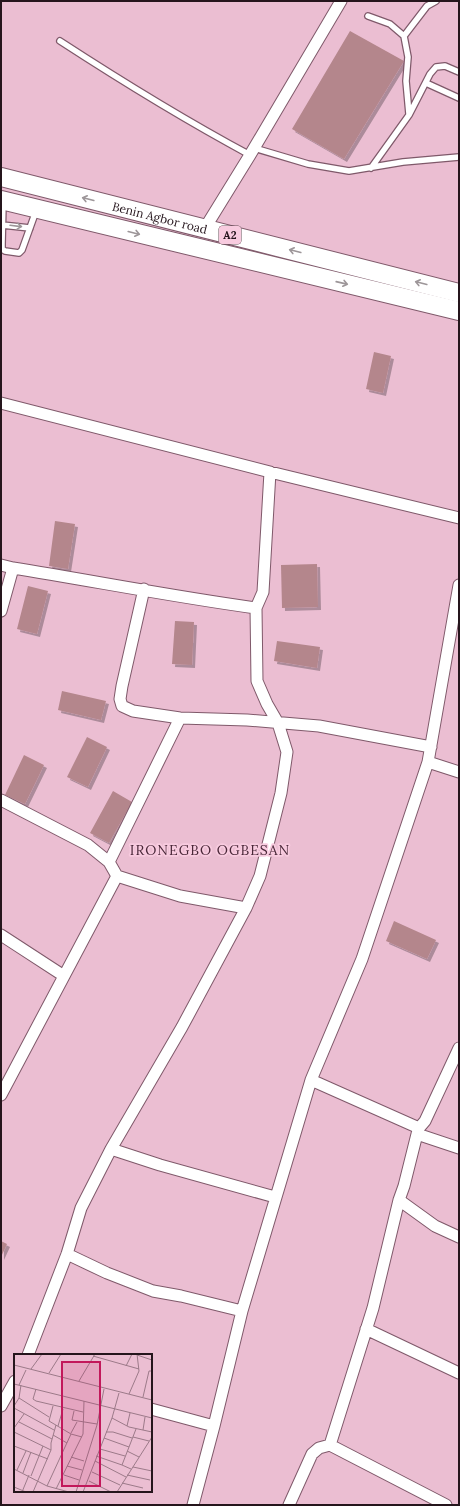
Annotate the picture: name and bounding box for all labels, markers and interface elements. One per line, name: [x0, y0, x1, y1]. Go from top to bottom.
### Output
one-way arrow: [81, 194, 94, 202]
street label: Benin Agbor road: [111, 198, 209, 237]
one-way arrow: [9, 222, 22, 230]
road number: A2: [219, 226, 241, 244]
one-way arrow: [127, 230, 140, 237]
one-way arrow: [289, 247, 302, 254]
one-way arrow: [415, 279, 428, 286]
one-way arrow: [335, 280, 348, 288]
district label: IRONEGBO OGBESAN: [130, 841, 290, 859]
inset map: [14, 1354, 152, 1492]

